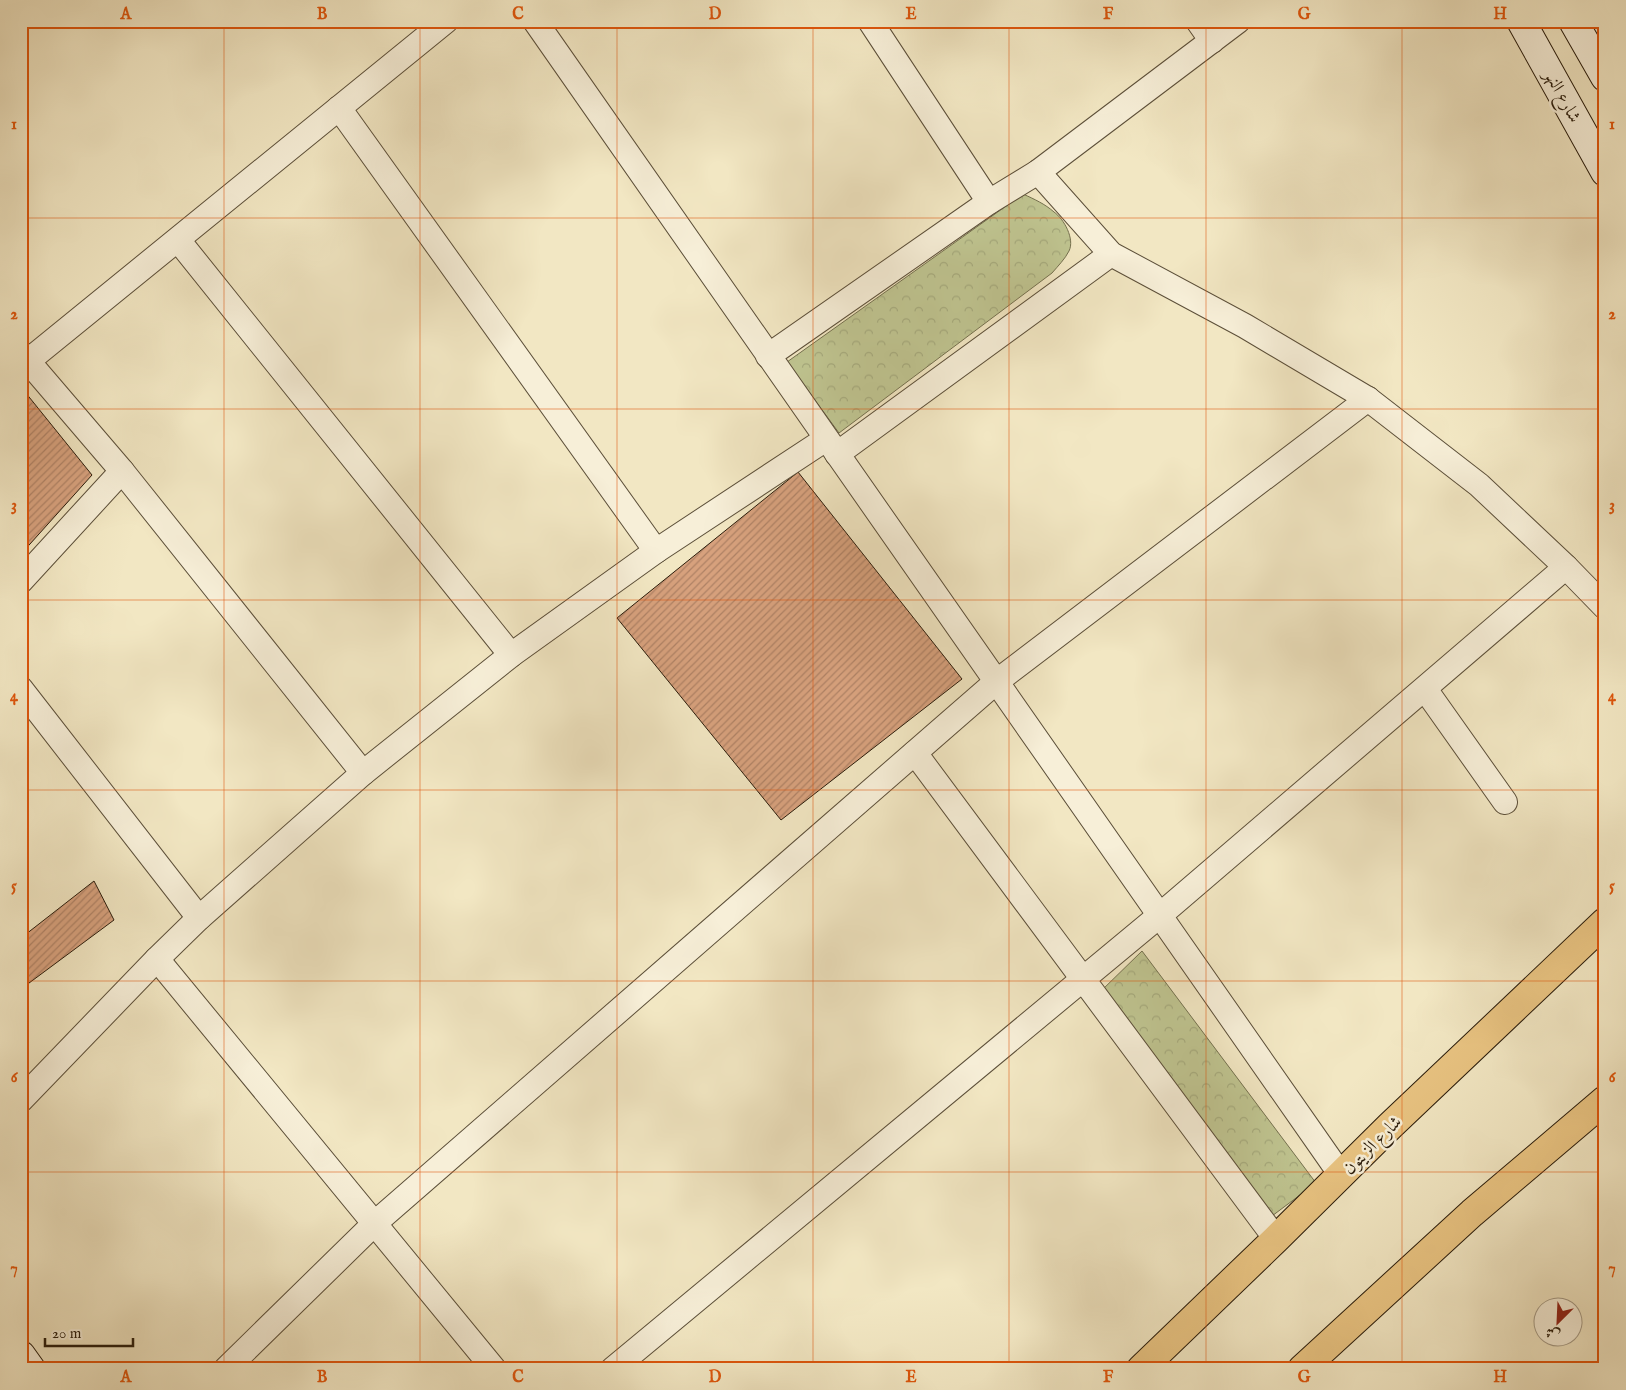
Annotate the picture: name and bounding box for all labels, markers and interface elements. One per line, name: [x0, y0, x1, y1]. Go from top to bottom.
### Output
text: A: [120, 5, 133, 25]
text: B: [317, 5, 328, 25]
text: C: [512, 5, 524, 25]
text: D: [709, 5, 722, 25]
text: E: [905, 5, 917, 25]
text: F: [1103, 5, 1114, 25]
text: G: [1298, 5, 1311, 25]
text: H: [1493, 5, 1507, 25]
street label: شارع النهر: [1535, 65, 1585, 128]
text: 1: [11, 115, 17, 135]
text: 1: [1609, 115, 1615, 135]
text: 2: [10, 305, 18, 325]
text: 2: [1608, 305, 1616, 325]
text: 3: [11, 496, 17, 516]
text: 3: [1609, 496, 1615, 516]
text: 4: [10, 687, 19, 707]
text: 4: [1608, 687, 1617, 707]
text: 5: [11, 877, 17, 897]
text: 5: [1609, 877, 1615, 897]
text: 6: [11, 1068, 19, 1088]
text: 6: [1609, 1068, 1617, 1088]
street label: شارع الزيتون: [1339, 1112, 1409, 1182]
text: 7: [10, 1259, 18, 1279]
text: 7: [1608, 1259, 1616, 1279]
north arrow: [1534, 1298, 1584, 1348]
scale bar: [45, 1315, 132, 1347]
text: ش: [1543, 1322, 1563, 1344]
text: 20 m: [52, 1324, 82, 1343]
text: A: [120, 1368, 133, 1388]
text: B: [317, 1368, 328, 1388]
text: C: [512, 1368, 524, 1388]
text: D: [709, 1368, 722, 1388]
text: E: [905, 1368, 917, 1388]
text: F: [1103, 1368, 1114, 1388]
text: G: [1298, 1368, 1311, 1388]
text: H: [1493, 1368, 1507, 1388]

